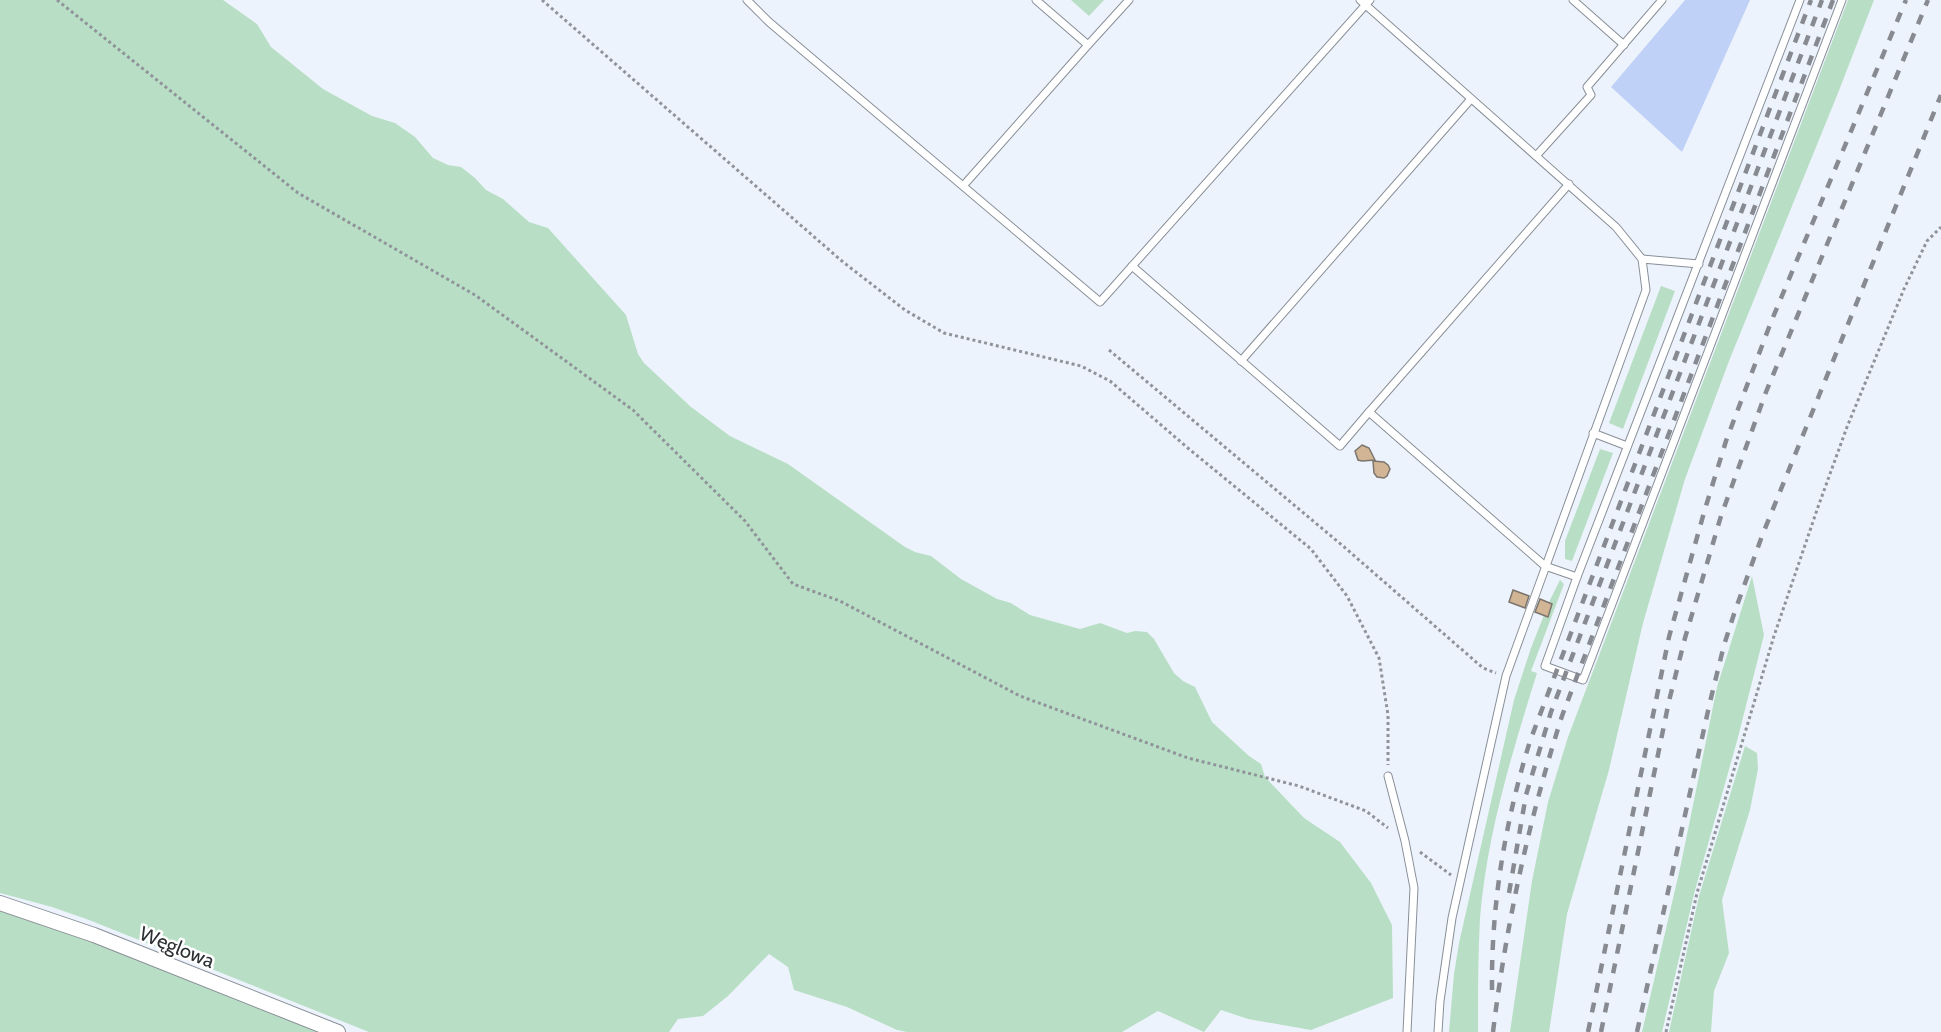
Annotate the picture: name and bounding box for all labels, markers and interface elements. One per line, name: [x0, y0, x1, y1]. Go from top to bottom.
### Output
street label: Węglowa: [136, 921, 218, 973]

